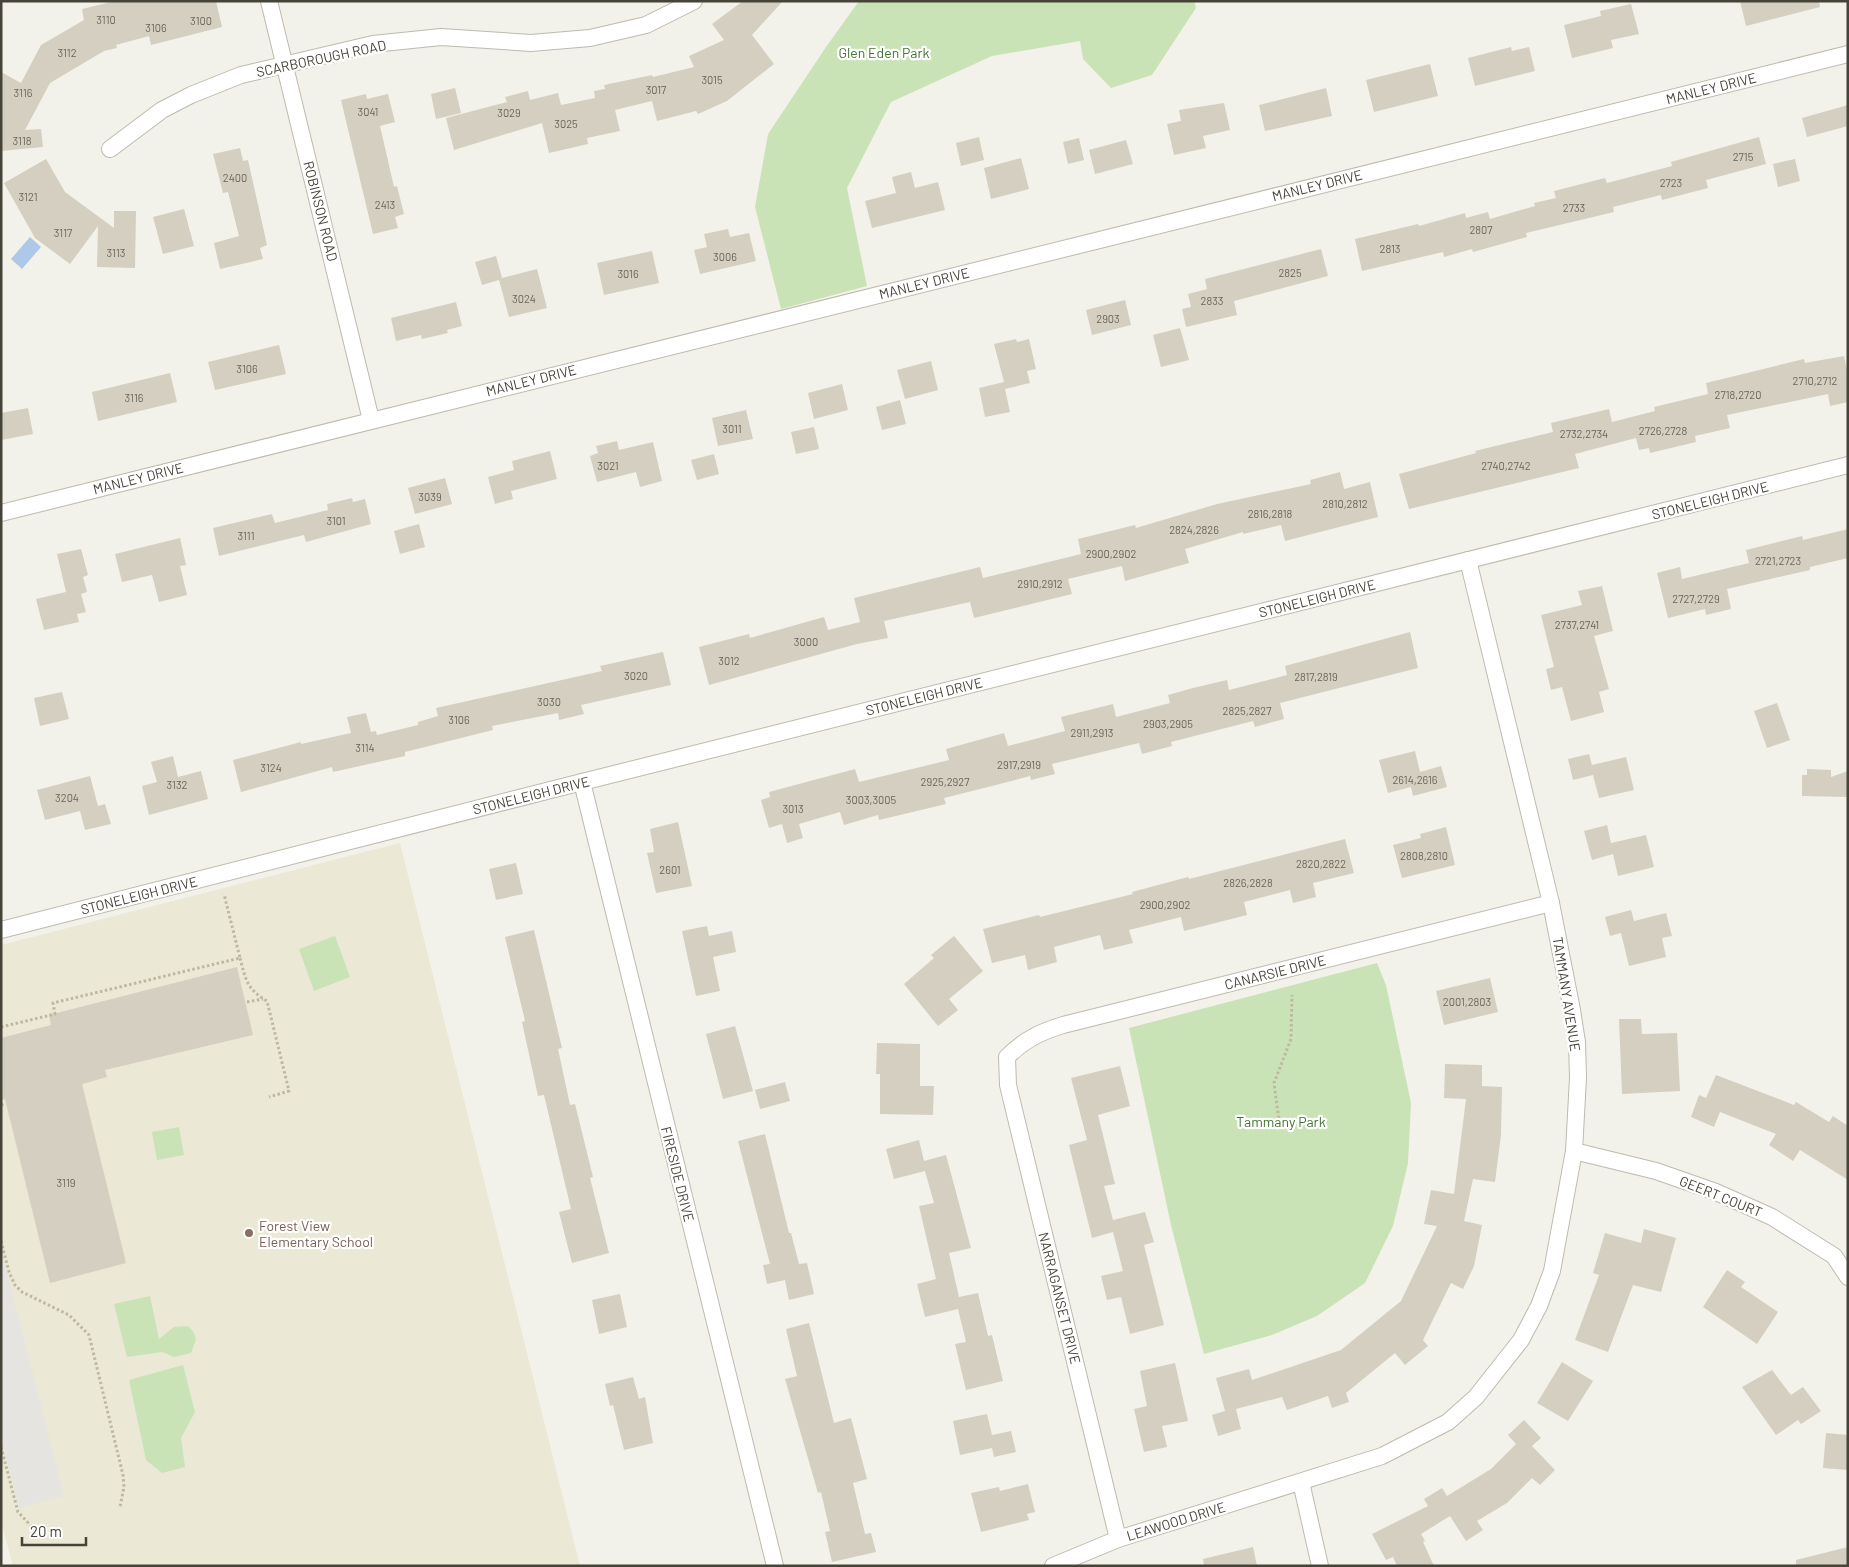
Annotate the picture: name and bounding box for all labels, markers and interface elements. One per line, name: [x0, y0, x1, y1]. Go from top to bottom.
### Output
house number: 3110: [96, 13, 116, 26]
house number: 3100: [190, 14, 212, 27]
house number: 3106: [145, 21, 167, 34]
street label: SCARBOROUGH ROAD: [255, 36, 387, 80]
park label: Glen Eden Park: [838, 44, 930, 61]
house number: 3112: [57, 46, 77, 59]
street label: MANLEY DRIVE: [1664, 69, 1758, 107]
house number: 3015: [701, 73, 723, 86]
house number: 3017: [646, 83, 666, 96]
house number: 3116: [14, 86, 33, 99]
house number: 3041: [358, 105, 378, 118]
house number: 3029: [497, 106, 521, 119]
house number: 3025: [554, 117, 578, 130]
house number: 3118: [12, 134, 32, 147]
house number: 2715: [1733, 150, 1754, 163]
street label: ROBINSON ROAD: [300, 159, 342, 263]
street label: MANLEY DRIVE: [1270, 166, 1364, 204]
house number: 2400: [223, 171, 247, 184]
house number: 2723: [1660, 176, 1682, 189]
house number: 3121: [18, 190, 38, 203]
house number: 2413: [375, 198, 395, 211]
house number: 2733: [1563, 201, 1585, 214]
house number: 2807: [1469, 223, 1493, 236]
house number: 3117: [54, 226, 72, 239]
house number: 2813: [1380, 242, 1400, 255]
house number: 3113: [107, 246, 126, 259]
house number: 3006: [713, 250, 737, 263]
street label: MANLEY DRIVE: [877, 264, 971, 302]
house number: 2825: [1278, 266, 1302, 279]
house number: 3016: [617, 267, 639, 280]
house number: 3024: [512, 292, 536, 305]
house number: 2833: [1201, 294, 1223, 307]
house number: 2903: [1096, 312, 1120, 325]
street label: MANLEY DRIVE: [484, 361, 578, 399]
house number: 3106: [236, 362, 258, 375]
house number: 2710,2712: [1793, 374, 1838, 387]
house number: 2718,2720: [1715, 388, 1761, 401]
house number: 3116: [125, 391, 144, 404]
house number: 3011: [722, 422, 742, 435]
house number: 2726,2728: [1639, 424, 1687, 437]
house number: 2732,2734: [1560, 427, 1608, 440]
street label: MANLEY DRIVE: [91, 459, 185, 497]
house number: 3021: [597, 459, 619, 472]
house number: 2740,2742: [1481, 459, 1531, 472]
street label: STONELEIGH DRIVE: [1650, 477, 1770, 523]
house number: 3039: [418, 490, 442, 503]
house number: 2810,2812: [1322, 497, 1368, 510]
house number: 2816,2818: [1248, 507, 1293, 520]
house number: 3101: [326, 514, 346, 527]
house number: 2824,2826: [1169, 523, 1219, 536]
house number: 3111: [237, 529, 255, 542]
house number: 2900,2902: [1086, 547, 1136, 560]
house number: 2721,2723: [1755, 554, 1801, 567]
street label: STONELEIGH DRIVE: [1257, 575, 1377, 621]
house number: 2910,2912: [1017, 577, 1063, 590]
house number: 2727,2729: [1672, 592, 1720, 605]
house number: 2737,2741: [1555, 618, 1599, 631]
house number: 3000: [794, 635, 818, 648]
house number: 3012: [718, 654, 740, 667]
house number: 3020: [624, 669, 648, 682]
house number: 2817,2819: [1294, 670, 1338, 683]
street label: STONELEIGH DRIVE: [864, 673, 984, 719]
house number: 3030: [537, 695, 561, 708]
house number: 2825,2827: [1223, 704, 1271, 717]
house number: 3106: [448, 713, 470, 726]
house number: 2903,2905: [1143, 717, 1193, 730]
house number: 2911,2913: [1071, 726, 1113, 739]
house number: 3114: [355, 741, 375, 754]
house number: 2917,2919: [997, 758, 1041, 771]
house number: 3124: [260, 761, 282, 774]
street label: STONELEIGH DRIVE: [471, 772, 591, 818]
house number: 2614,2616: [1392, 773, 1438, 786]
house number: 2925,2927: [921, 775, 969, 788]
house number: 3132: [167, 778, 188, 791]
house number: 3204: [55, 791, 79, 804]
house number: 3003,3005: [846, 793, 897, 806]
house number: 3013: [782, 802, 804, 815]
house number: 2808,2810: [1400, 849, 1448, 862]
house number: 2820,2822: [1296, 857, 1346, 870]
house number: 2601: [659, 863, 681, 876]
street label: STONELEIGH DRIVE: [79, 872, 199, 918]
house number: 2826,2828: [1223, 876, 1273, 889]
house number: 2900,2902: [1140, 898, 1190, 911]
street label: TAMMANY AVENUE: [1550, 936, 1584, 1052]
street label: CANARSIE DRIVE: [1223, 951, 1327, 993]
house number: 2001,2803: [1443, 995, 1491, 1008]
park label: Tammany Park: [1236, 1113, 1326, 1130]
street label: FIRESIDE DRIVE: [658, 1125, 698, 1223]
street label: GEERT COURT: [1677, 1172, 1765, 1220]
house number: 3119: [56, 1176, 76, 1189]
place label: Forest View Elementary School: [259, 1217, 373, 1250]
marker: Forest View Elementary School: [243, 1227, 255, 1239]
street label: NARRAGANSET DRIVE: [1035, 1230, 1085, 1366]
street label: LEAWOOD DRIVE: [1125, 1498, 1227, 1544]
scale bar: [22, 1514, 86, 1546]
text: 20 m: [30, 1522, 62, 1540]

